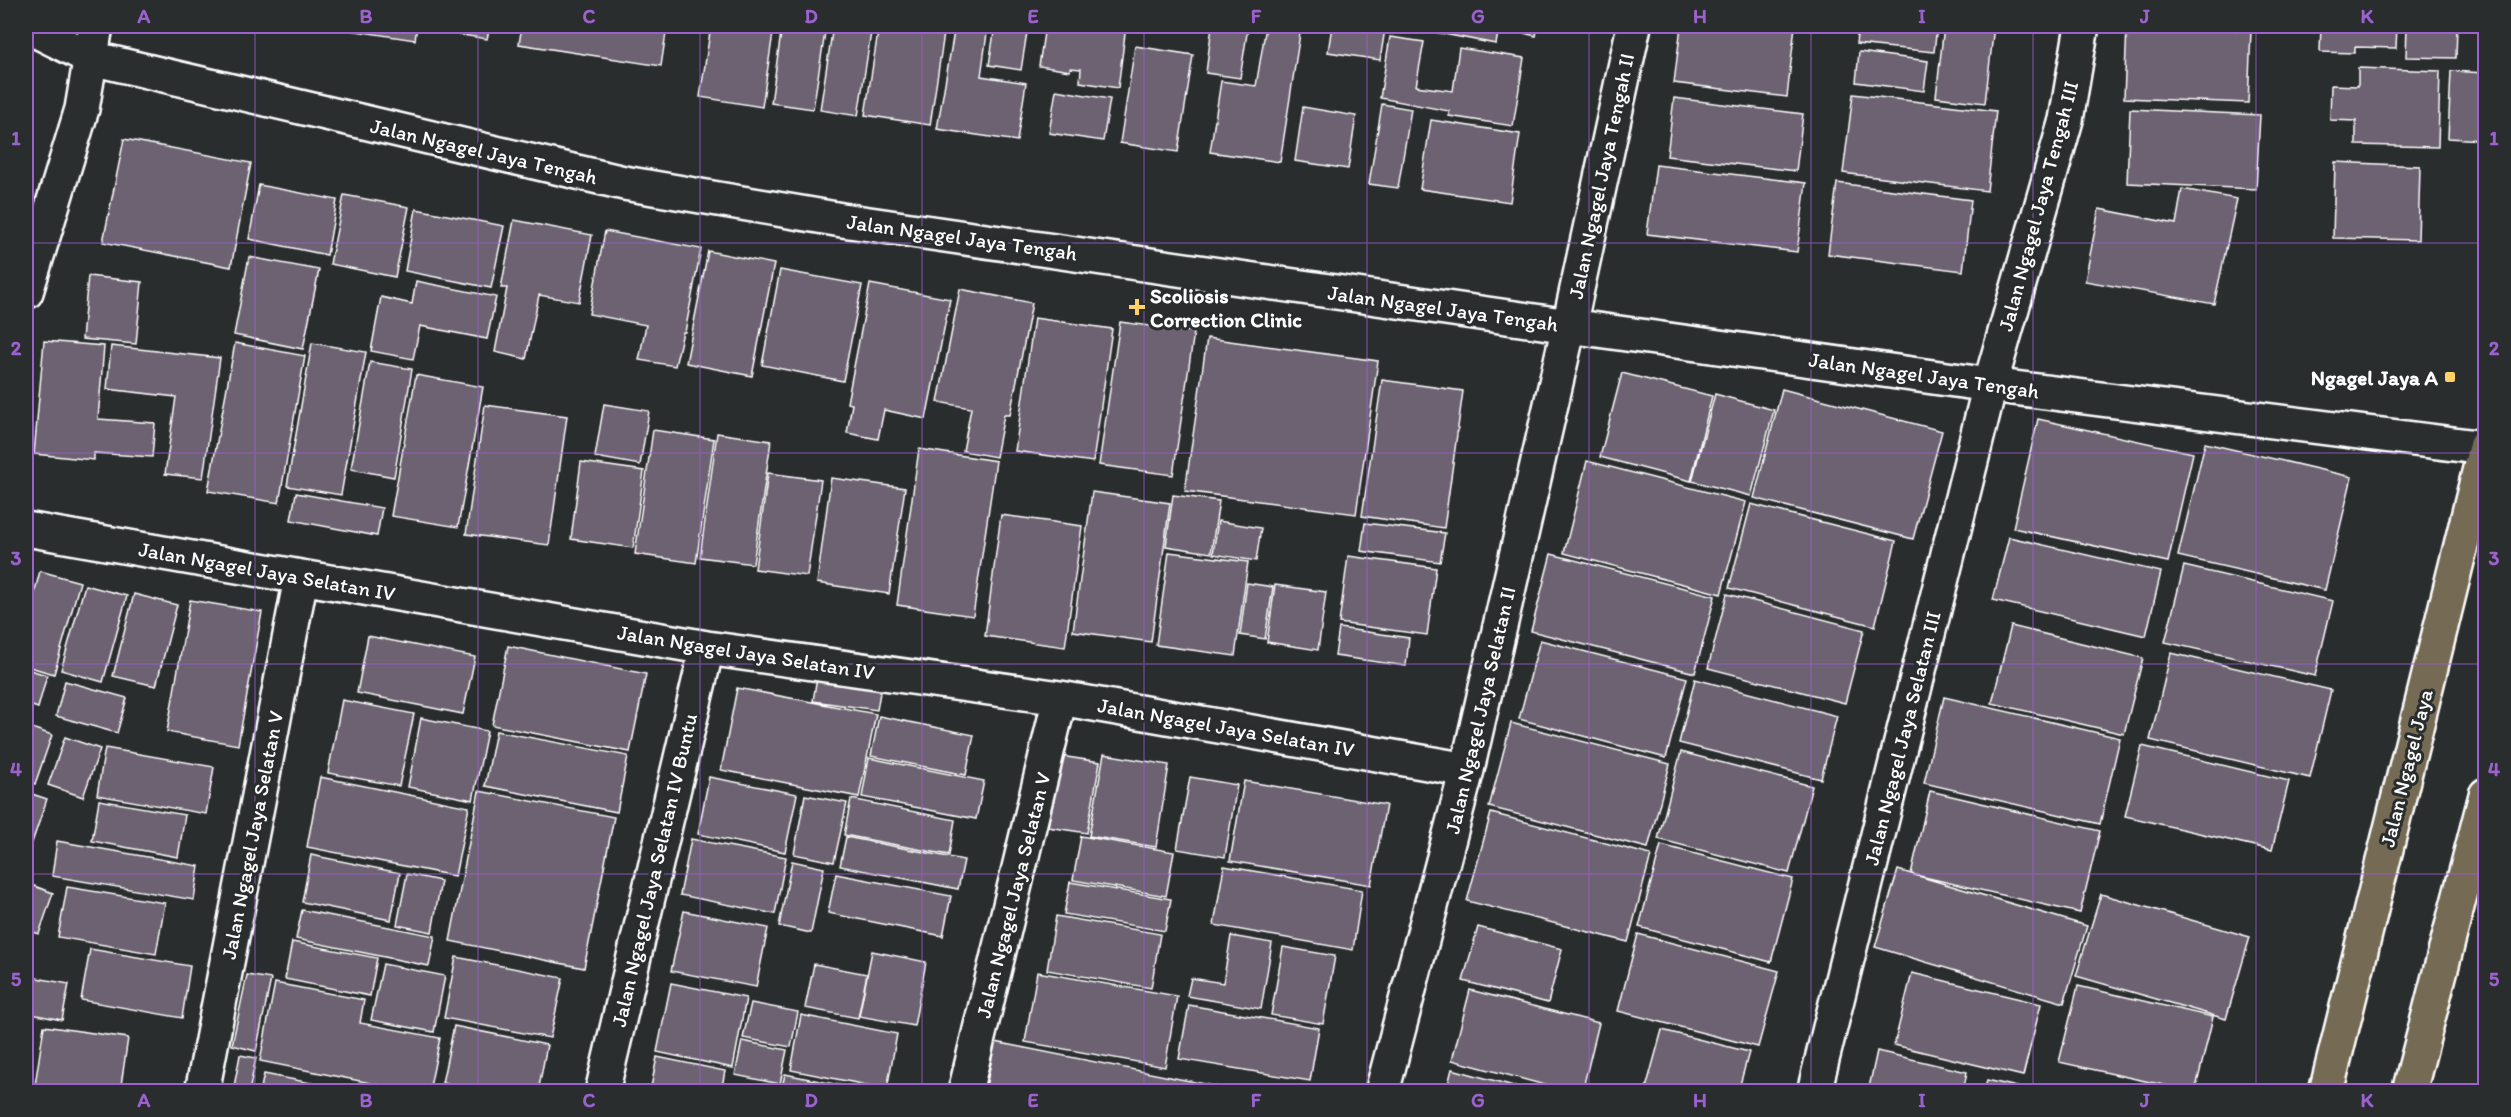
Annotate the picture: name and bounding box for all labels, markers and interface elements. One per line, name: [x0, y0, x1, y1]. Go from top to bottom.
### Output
text: A: [137, 4, 151, 28]
text: B: [360, 4, 373, 28]
text: C: [583, 4, 596, 28]
text: D: [804, 4, 818, 28]
text: E: [1027, 4, 1039, 28]
text: F: [1251, 4, 1262, 28]
text: G: [1471, 4, 1485, 28]
text: H: [1693, 4, 1707, 28]
text: I: [1918, 4, 1926, 28]
text: J: [2139, 4, 2150, 28]
text: K: [2361, 4, 2375, 28]
street label: Jalan Ngagel Jaya Tengah II: [1563, 51, 1639, 301]
street label: Jalan Ngagel Jaya Tengah III: [1993, 78, 2083, 334]
street label: Jalan Ngagel Jaya Tengah: [368, 113, 600, 189]
text: 1: [11, 126, 21, 150]
text: 1: [2489, 126, 2499, 150]
street label: Jalan Ngagel Jaya Tengah: [845, 208, 1079, 266]
street label: Jalan Ngagel Jaya Tengah: [1326, 279, 1560, 337]
place label: Scoliosis Correction Clinic: [1150, 283, 1302, 332]
marker: Scoliosis Correction Clinic: [1128, 298, 1146, 316]
text: 2: [11, 336, 22, 360]
text: 2: [2489, 336, 2500, 360]
street label: Jalan Ngagel Jaya Tengah: [1807, 346, 2041, 404]
place label: Ngagel Jaya A: [2311, 365, 2439, 391]
marker: Ngagel Jaya A: [2443, 370, 2457, 384]
street label: Jalan Ngagel Jaya Selatan IV: [137, 536, 398, 606]
text: 3: [11, 546, 22, 570]
text: 3: [2489, 546, 2500, 570]
street label: Jalan Ngagel Jaya Selatan II: [1439, 584, 1521, 836]
street label: Jalan Ngagel Jaya Selatan III: [1858, 608, 1946, 868]
street label: Jalan Ngagel Jaya Selatan IV: [616, 619, 877, 685]
street label: Jalan Ngagel Jaya: [2374, 686, 2438, 849]
street label: Jalan Ngagel Jaya Selatan IV: [1096, 692, 1357, 762]
street label: Jalan Ngagel Jaya Selatan V: [216, 708, 288, 961]
street label: Jalan Ngagel Jaya Selatan IV Buntu: [606, 711, 702, 1029]
text: 4: [10, 757, 22, 781]
text: 4: [2488, 757, 2500, 781]
street label: Jalan Ngagel Jaya Selatan V: [970, 769, 1056, 1020]
text: 5: [11, 967, 22, 991]
text: 5: [2489, 967, 2500, 991]
text: A: [137, 1088, 151, 1112]
text: B: [360, 1088, 373, 1112]
text: C: [583, 1088, 596, 1112]
text: D: [804, 1088, 818, 1112]
text: E: [1027, 1088, 1039, 1112]
text: F: [1251, 1088, 1262, 1112]
text: G: [1471, 1088, 1485, 1112]
text: H: [1693, 1088, 1707, 1112]
text: I: [1918, 1088, 1926, 1112]
text: J: [2139, 1088, 2150, 1112]
text: K: [2361, 1088, 2375, 1112]

